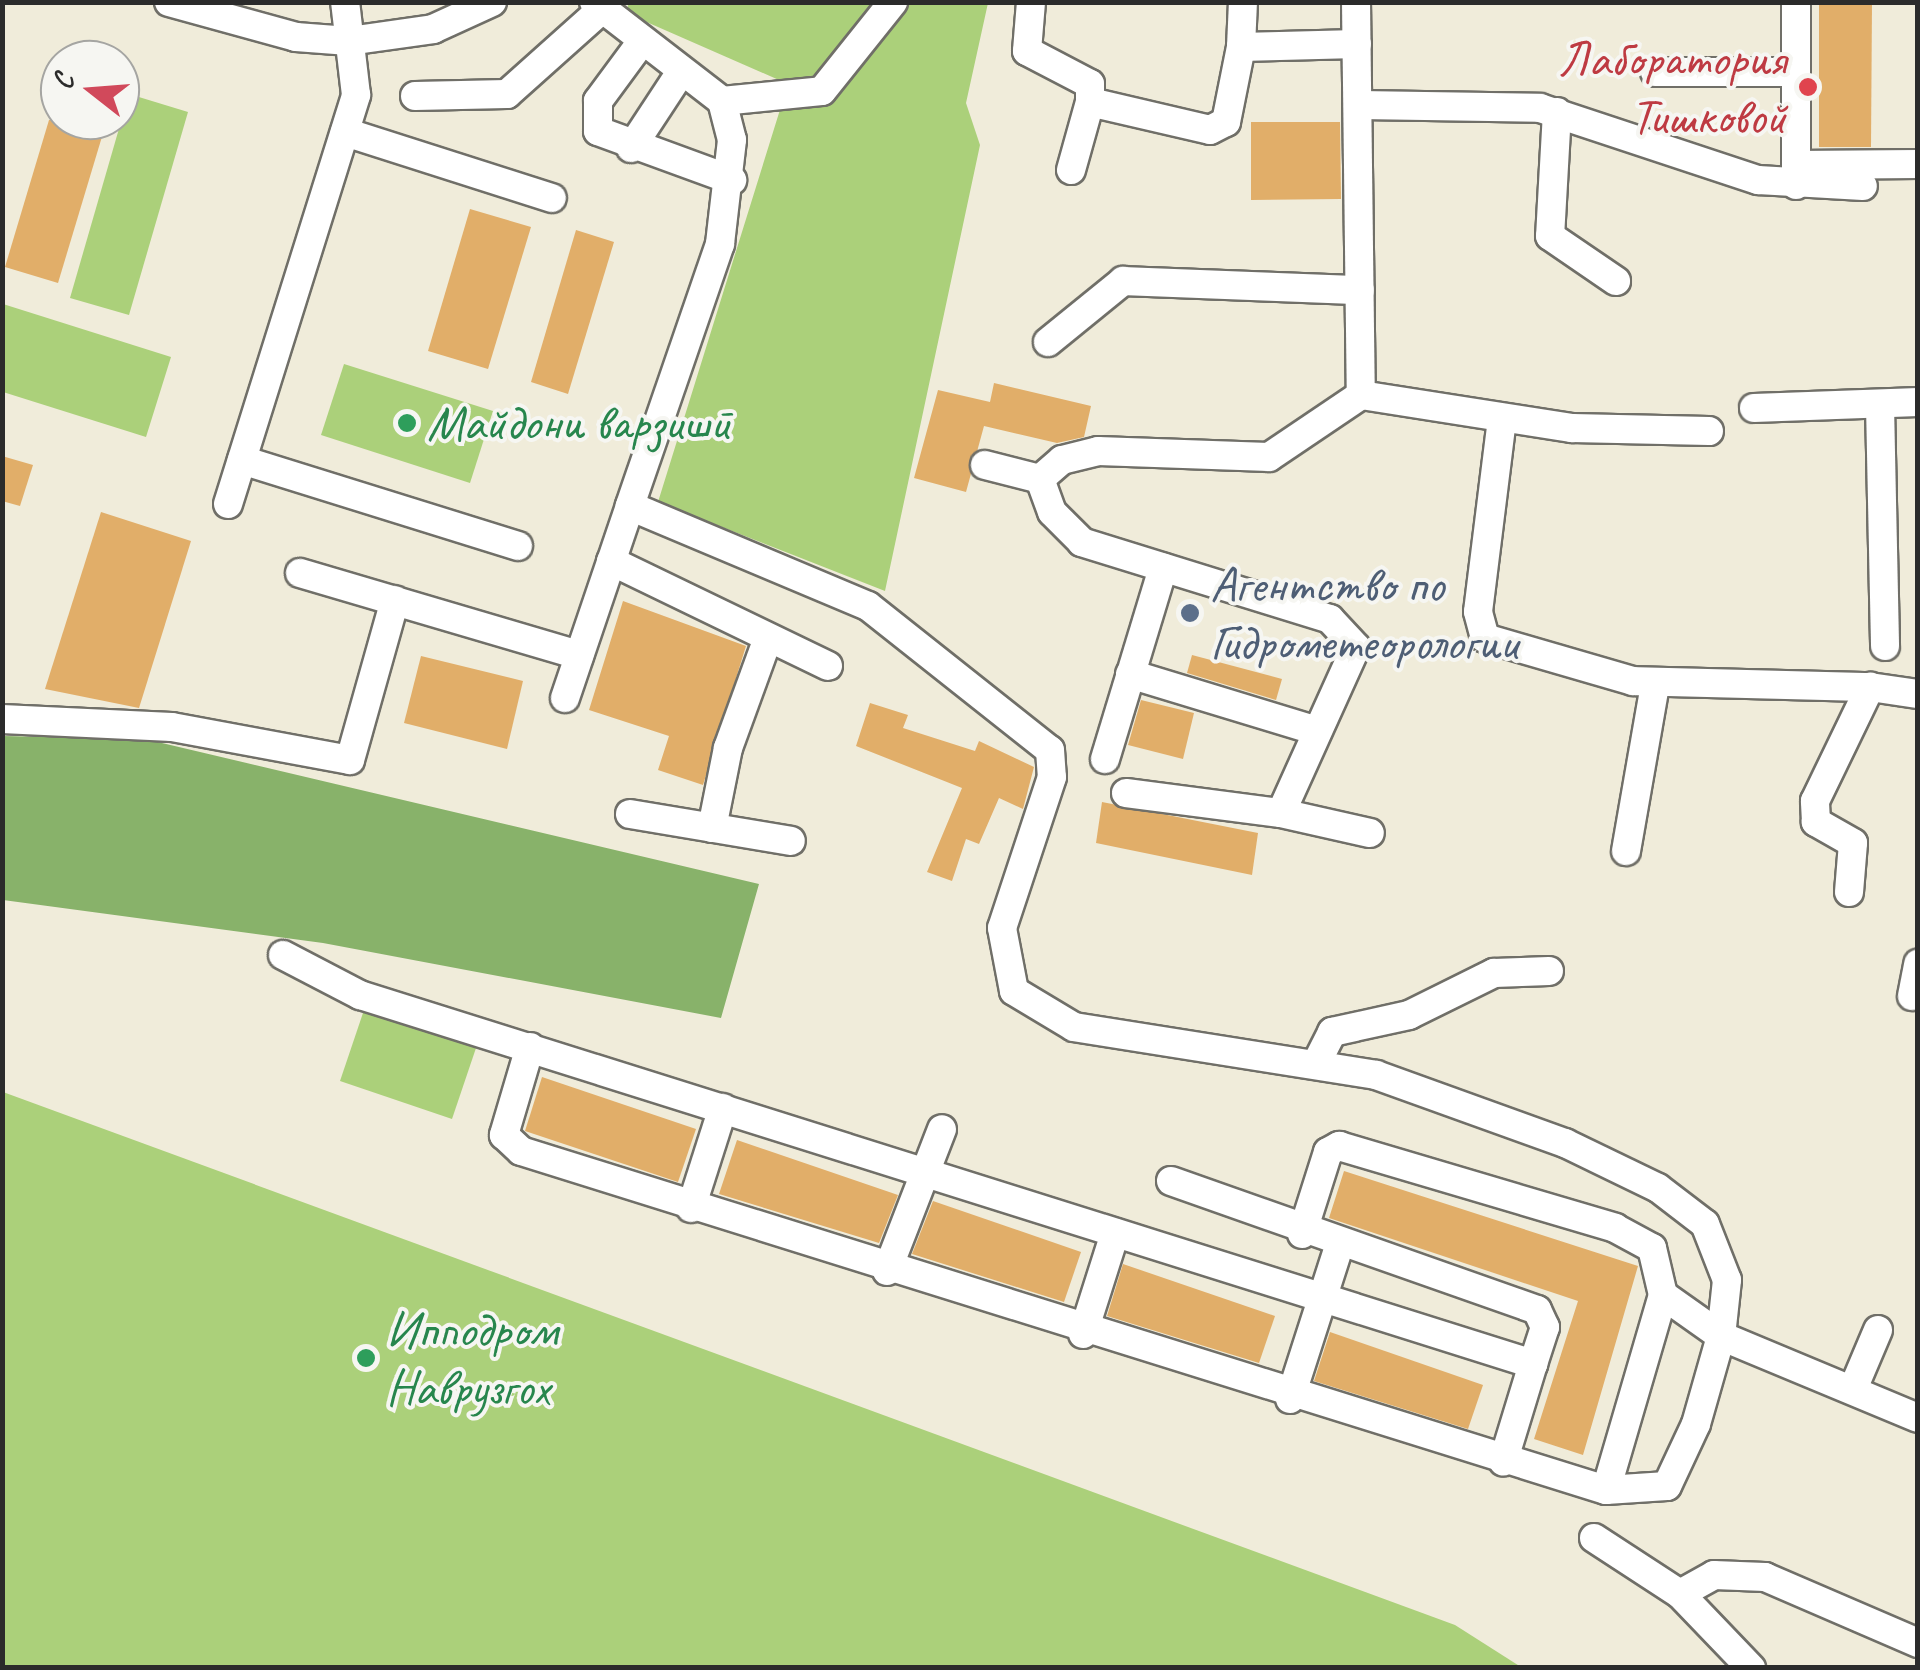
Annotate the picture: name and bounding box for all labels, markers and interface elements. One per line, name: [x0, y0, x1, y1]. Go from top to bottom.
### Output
place label: Лаборатория Тишковой: [1558, 28, 1786, 146]
north arrow: [40, 40, 140, 140]
text: С: [44, 70, 81, 93]
marker: Лаборатория Тишковой: [1795, 74, 1821, 100]
place label: Майдони варзишӣ: [427, 393, 738, 453]
marker: Майдони варзишӣ: [396, 412, 418, 434]
place label: Агентство по Гидрометеорологии: [1210, 554, 1517, 672]
marker: Агентство по Гидрометеорологии: [1179, 602, 1201, 624]
place label: Ипподром Наврузгох: [386, 1299, 557, 1416]
marker: Ипподром Наврузгох: [355, 1347, 377, 1369]

